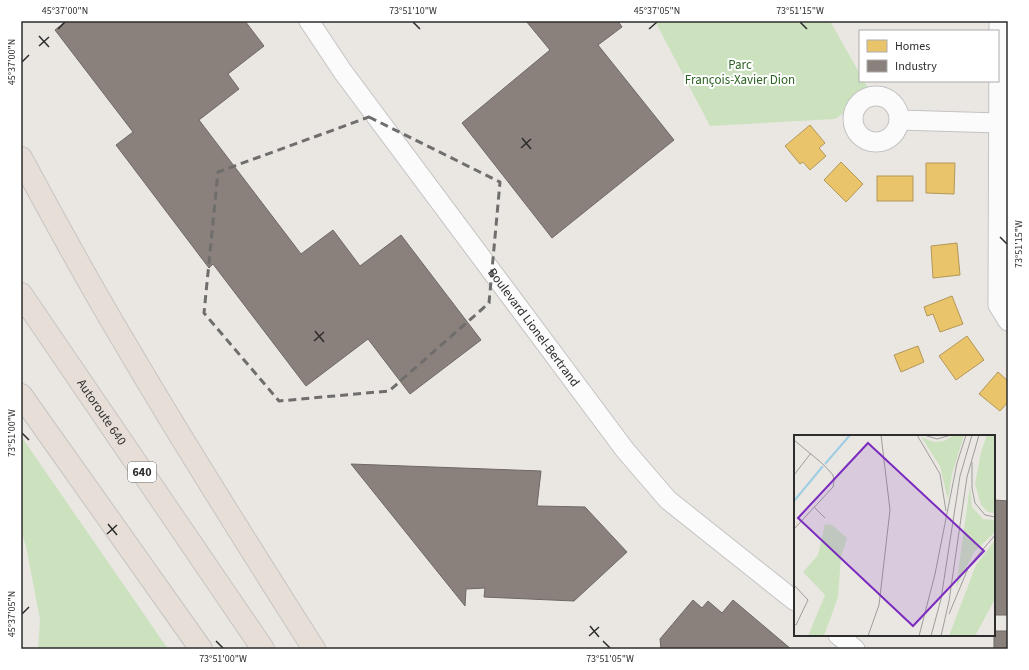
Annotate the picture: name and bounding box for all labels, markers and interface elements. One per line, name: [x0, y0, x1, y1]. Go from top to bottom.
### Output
text: 45°37'00"N: [42, 4, 88, 18]
text: 73°51'10"W: [389, 4, 437, 18]
text: 45°37'05"N: [634, 4, 680, 18]
text: 73°51'15"W: [776, 4, 824, 18]
legend: [859, 30, 999, 82]
text: Homes: [895, 38, 930, 55]
text: 45°37'00"N: [5, 39, 19, 85]
park label: Parc François-Xavier Dion: [685, 56, 795, 89]
text: Industry: [895, 58, 937, 75]
text: 73°51'15"W: [1012, 220, 1026, 268]
street label: Boulevard Lionel-Bertrand: [483, 264, 584, 391]
street label: Autoroute 640: [73, 375, 131, 449]
text: 73°51'00"W: [5, 409, 19, 457]
inset map: [794, 435, 995, 636]
road number: 640: [128, 462, 156, 482]
text: 45°37'05"N: [5, 591, 19, 637]
text: 73°51'00"W: [199, 652, 247, 666]
text: 73°51'05"W: [586, 652, 634, 666]

